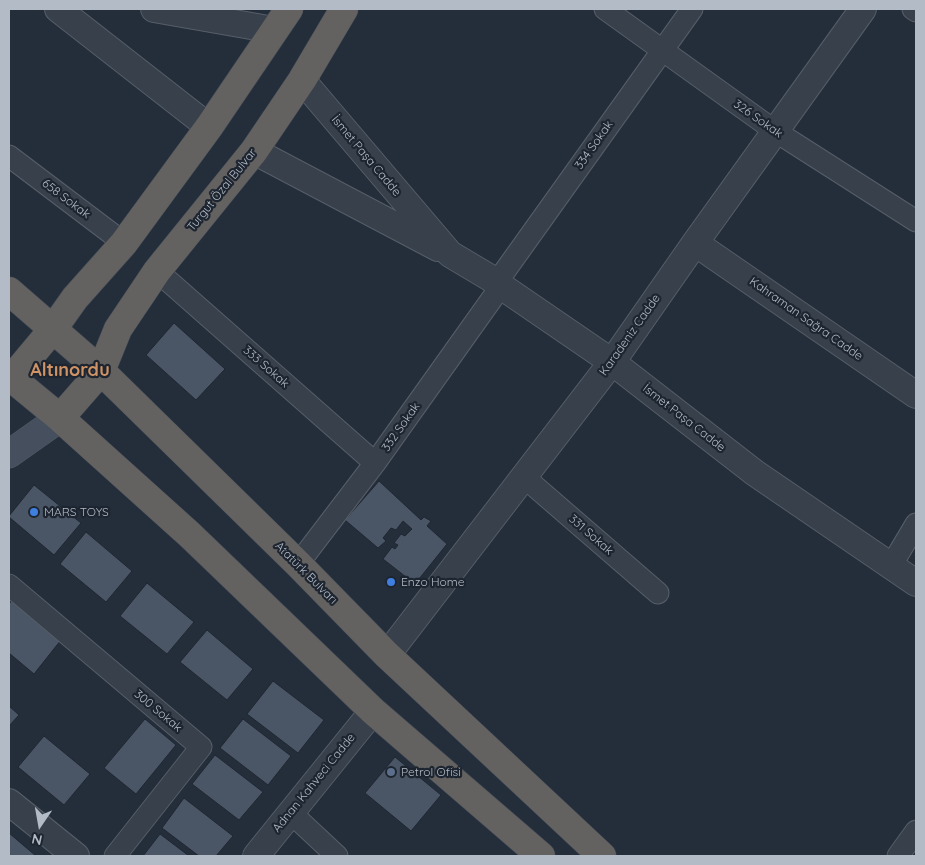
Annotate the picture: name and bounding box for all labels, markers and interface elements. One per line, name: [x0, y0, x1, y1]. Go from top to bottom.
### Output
street label: 326 Sokak: [731, 97, 785, 141]
street label: İsmet Paşa Cadde: [328, 113, 404, 199]
street label: 334 Sokak: [572, 118, 616, 172]
street label: Turgut Özal Bulvar: [184, 146, 260, 234]
street label: 658 Sokak: [39, 176, 93, 222]
street label: Kahraman Sağra Cadde: [746, 274, 866, 364]
street label: Karadeniz Cadde: [597, 291, 663, 379]
street label: 333 Sokak: [240, 343, 292, 391]
district label: Altınordu: [30, 360, 110, 382]
street label: İsmet Paşa Cadde: [640, 381, 728, 455]
street label: 332 Sokak: [379, 400, 423, 454]
place label: MARS TOYS: [44, 505, 109, 519]
marker: MARS TOYS: [28, 506, 40, 518]
street label: 331 Sokak: [566, 512, 616, 558]
street label: Atatürk Bulvarı: [272, 539, 340, 607]
place label: Enzo Home: [401, 575, 465, 589]
marker: Enzo Home: [385, 576, 397, 588]
street label: 300 Sokak: [131, 687, 185, 735]
street label: Adnan Kahveci Cadde: [270, 731, 358, 835]
place label: Petrol Ofisi: [401, 765, 461, 779]
marker: Petrol Ofisi: [385, 766, 397, 778]
north arrow: [15, 800, 65, 850]
text: N: [30, 830, 44, 850]

